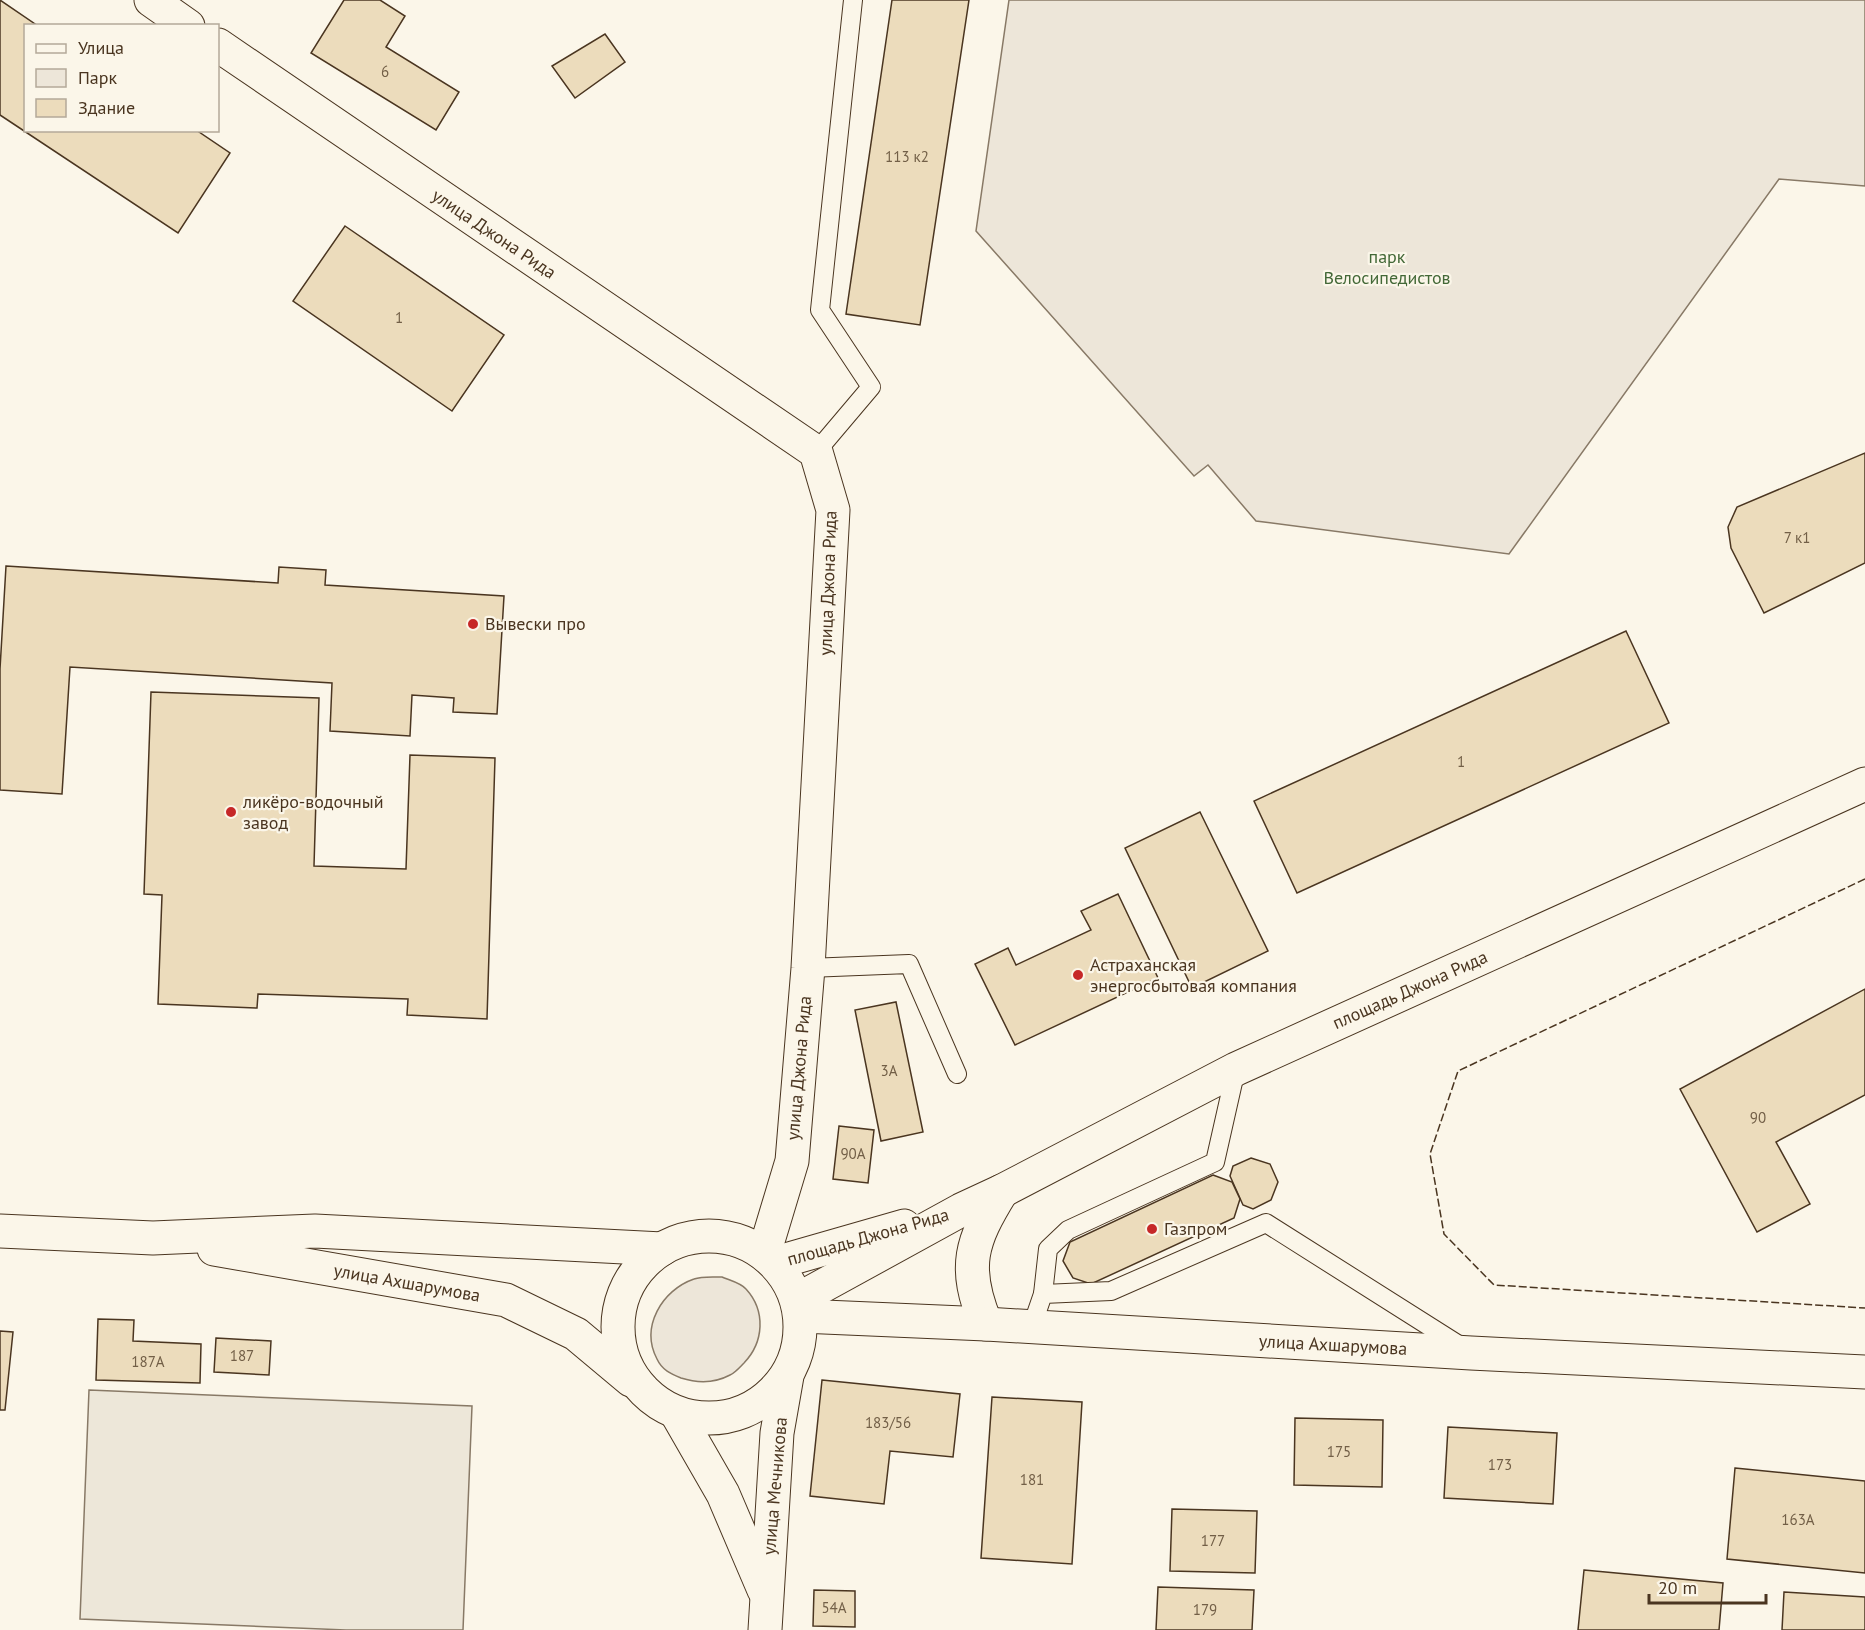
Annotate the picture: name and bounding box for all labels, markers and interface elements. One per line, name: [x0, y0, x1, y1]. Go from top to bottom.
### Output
legend: [24, 24, 219, 132]
text: Улица: [78, 36, 124, 59]
house number: 6: [381, 62, 389, 81]
text: Парк: [78, 66, 118, 89]
text: Здание: [78, 96, 135, 119]
house number: 113 к2: [885, 147, 929, 166]
street label: улица Джона Рида: [428, 184, 561, 284]
park label: парк Велосипедистов: [1323, 245, 1451, 289]
house number: 1: [395, 308, 403, 327]
street label: улица Джона Рида: [813, 510, 842, 656]
house number: 7 к1: [1784, 528, 1810, 547]
place label: Вывески про: [485, 612, 586, 635]
marker: Вывески про: [466, 617, 480, 631]
house number: 1: [1457, 752, 1465, 771]
place label: ликёро-водочный завод: [242, 790, 383, 834]
marker: ликёро-водочный завод: [224, 805, 238, 819]
street label: площадь Джона Рида: [1329, 945, 1491, 1034]
place label: Астраханская энергосбытовая компания: [1090, 953, 1297, 997]
marker: Астраханская энергосбытовая компания: [1071, 968, 1085, 982]
street label: улица Джона Рида: [781, 995, 816, 1141]
house number: 3А: [881, 1061, 898, 1080]
house number: 90: [1750, 1108, 1766, 1127]
house number: 90А: [840, 1144, 866, 1163]
street label: площадь Джона Рида: [784, 1202, 952, 1271]
place label: Газпром: [1164, 1217, 1227, 1240]
marker: Газпром: [1145, 1222, 1159, 1236]
street label: улица Ахшарумова: [332, 1258, 482, 1307]
street label: улица Ахшарумова: [1258, 1329, 1408, 1360]
house number: 187: [230, 1346, 254, 1365]
house number: 187А: [131, 1352, 165, 1371]
house number: 183/56: [865, 1413, 911, 1432]
street label: улица Мечникова: [757, 1416, 792, 1556]
house number: 175: [1327, 1442, 1351, 1461]
house number: 173: [1488, 1455, 1512, 1474]
house number: 181: [1020, 1470, 1044, 1489]
house number: 163А: [1781, 1510, 1815, 1529]
house number: 177: [1201, 1531, 1225, 1550]
scale bar: [1649, 1567, 1766, 1605]
text: 20 m: [1658, 1576, 1697, 1599]
house number: 54А: [821, 1598, 847, 1617]
house number: 179: [1193, 1600, 1217, 1619]

